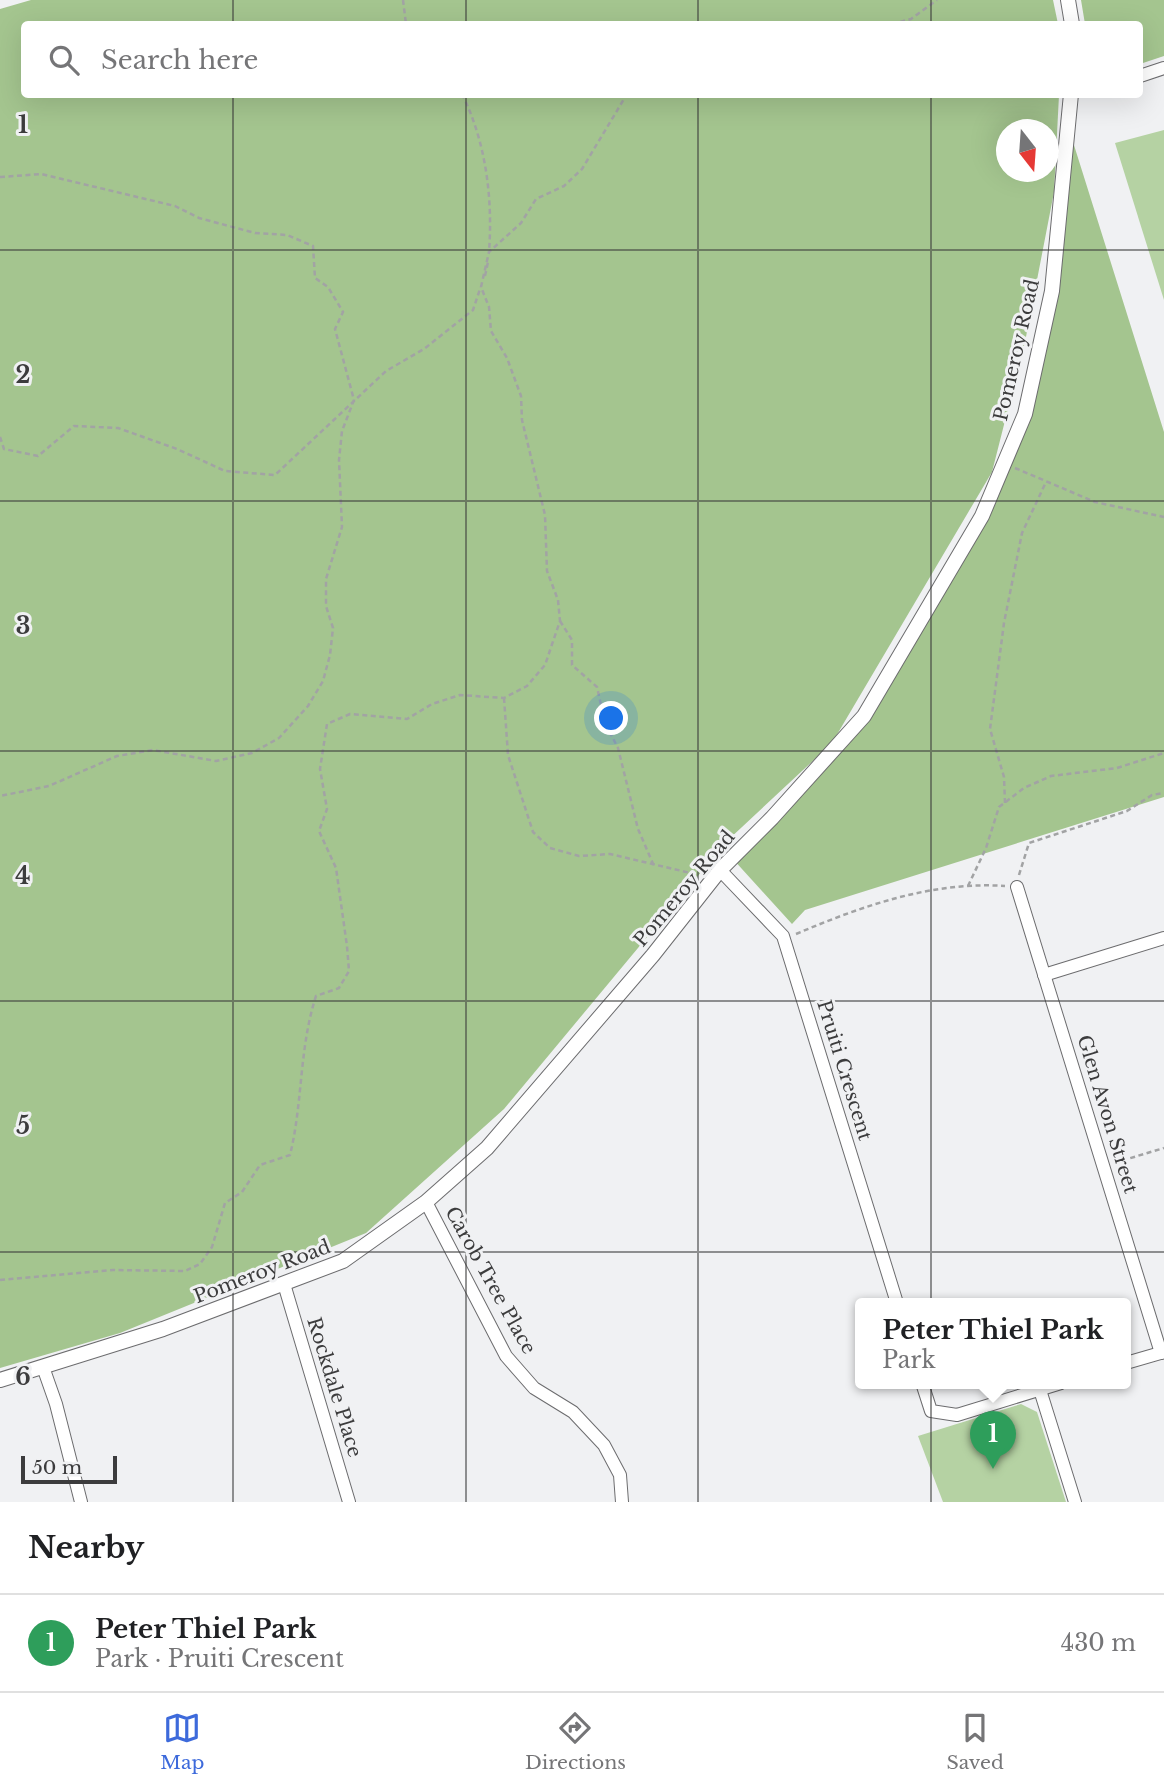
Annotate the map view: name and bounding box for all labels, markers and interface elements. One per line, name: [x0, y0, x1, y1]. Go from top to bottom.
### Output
search box: [21, 21, 1143, 98]
icon: search: [45, 41, 83, 79]
text: Search here: [101, 44, 258, 76]
text: 1: [18, 111, 28, 139]
north arrow: [996, 119, 1059, 182]
street label: Pomeroy Road: [989, 277, 1044, 423]
text: 2: [16, 361, 30, 389]
text: 3: [16, 612, 30, 640]
your location: [594, 701, 628, 735]
street label: Pomeroy Road: [629, 825, 740, 951]
text: 4: [15, 862, 31, 890]
street label: Pruiti Crescent: [812, 997, 877, 1144]
street label: Glen Avon Street: [1073, 1032, 1143, 1197]
text: 5: [16, 1112, 30, 1140]
street label: Carob Tree Place: [440, 1202, 541, 1358]
street label: Pomeroy Road: [191, 1235, 334, 1308]
popup: [855, 1298, 1131, 1389]
street label: Rockdale Place: [302, 1314, 367, 1460]
text: Peter Thiel Park: [882, 1314, 1104, 1346]
text: Park: [882, 1346, 936, 1374]
text: 6: [15, 1363, 31, 1391]
pin: 1: [970, 1411, 1016, 1469]
scale bar: [21, 1453, 117, 1485]
text: 50 m: [32, 1456, 82, 1479]
text: Nearby: [28, 1529, 144, 1566]
text: Peter Thiel Park: [95, 1613, 316, 1645]
text: 1: [46, 1629, 56, 1657]
text: 430 m: [1061, 1629, 1136, 1657]
text: Park · Pruiti Crescent: [95, 1645, 344, 1673]
tab: Map: [160, 1709, 204, 1774]
tab: Directions: [525, 1709, 626, 1774]
tab: Saved: [946, 1709, 1004, 1774]

